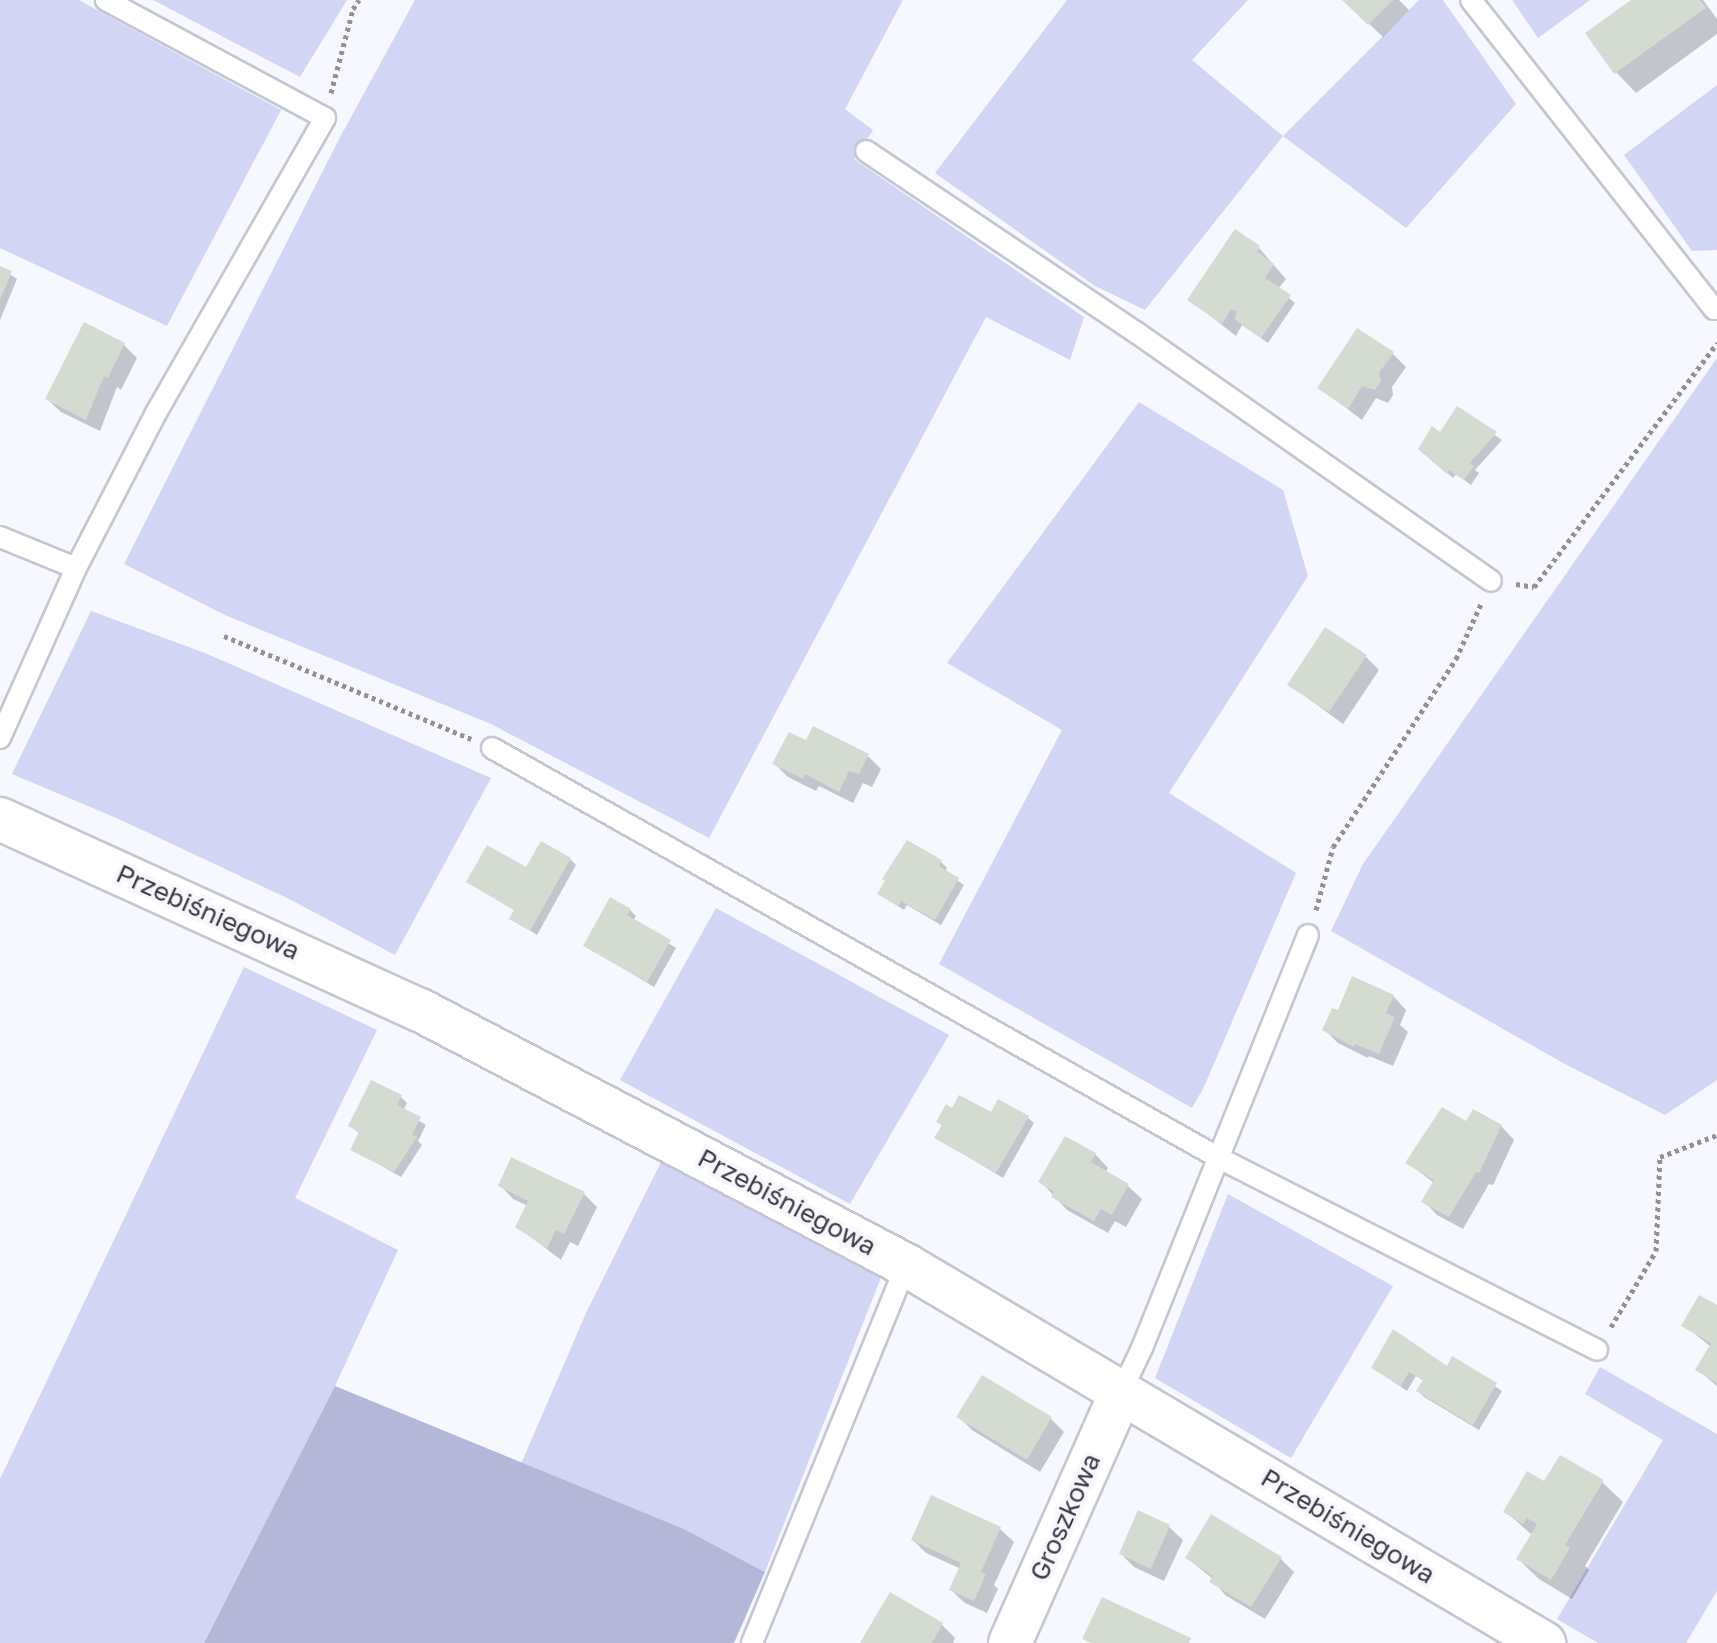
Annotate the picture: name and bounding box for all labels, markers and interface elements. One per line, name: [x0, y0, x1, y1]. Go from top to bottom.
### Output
street label: Przebiśniegowa: [112, 858, 304, 966]
street label: Przebiśniegowa: [693, 1142, 881, 1262]
street label: Groszkowa: [1023, 1449, 1107, 1585]
street label: Przebiśniegowa: [1255, 1462, 1441, 1590]

